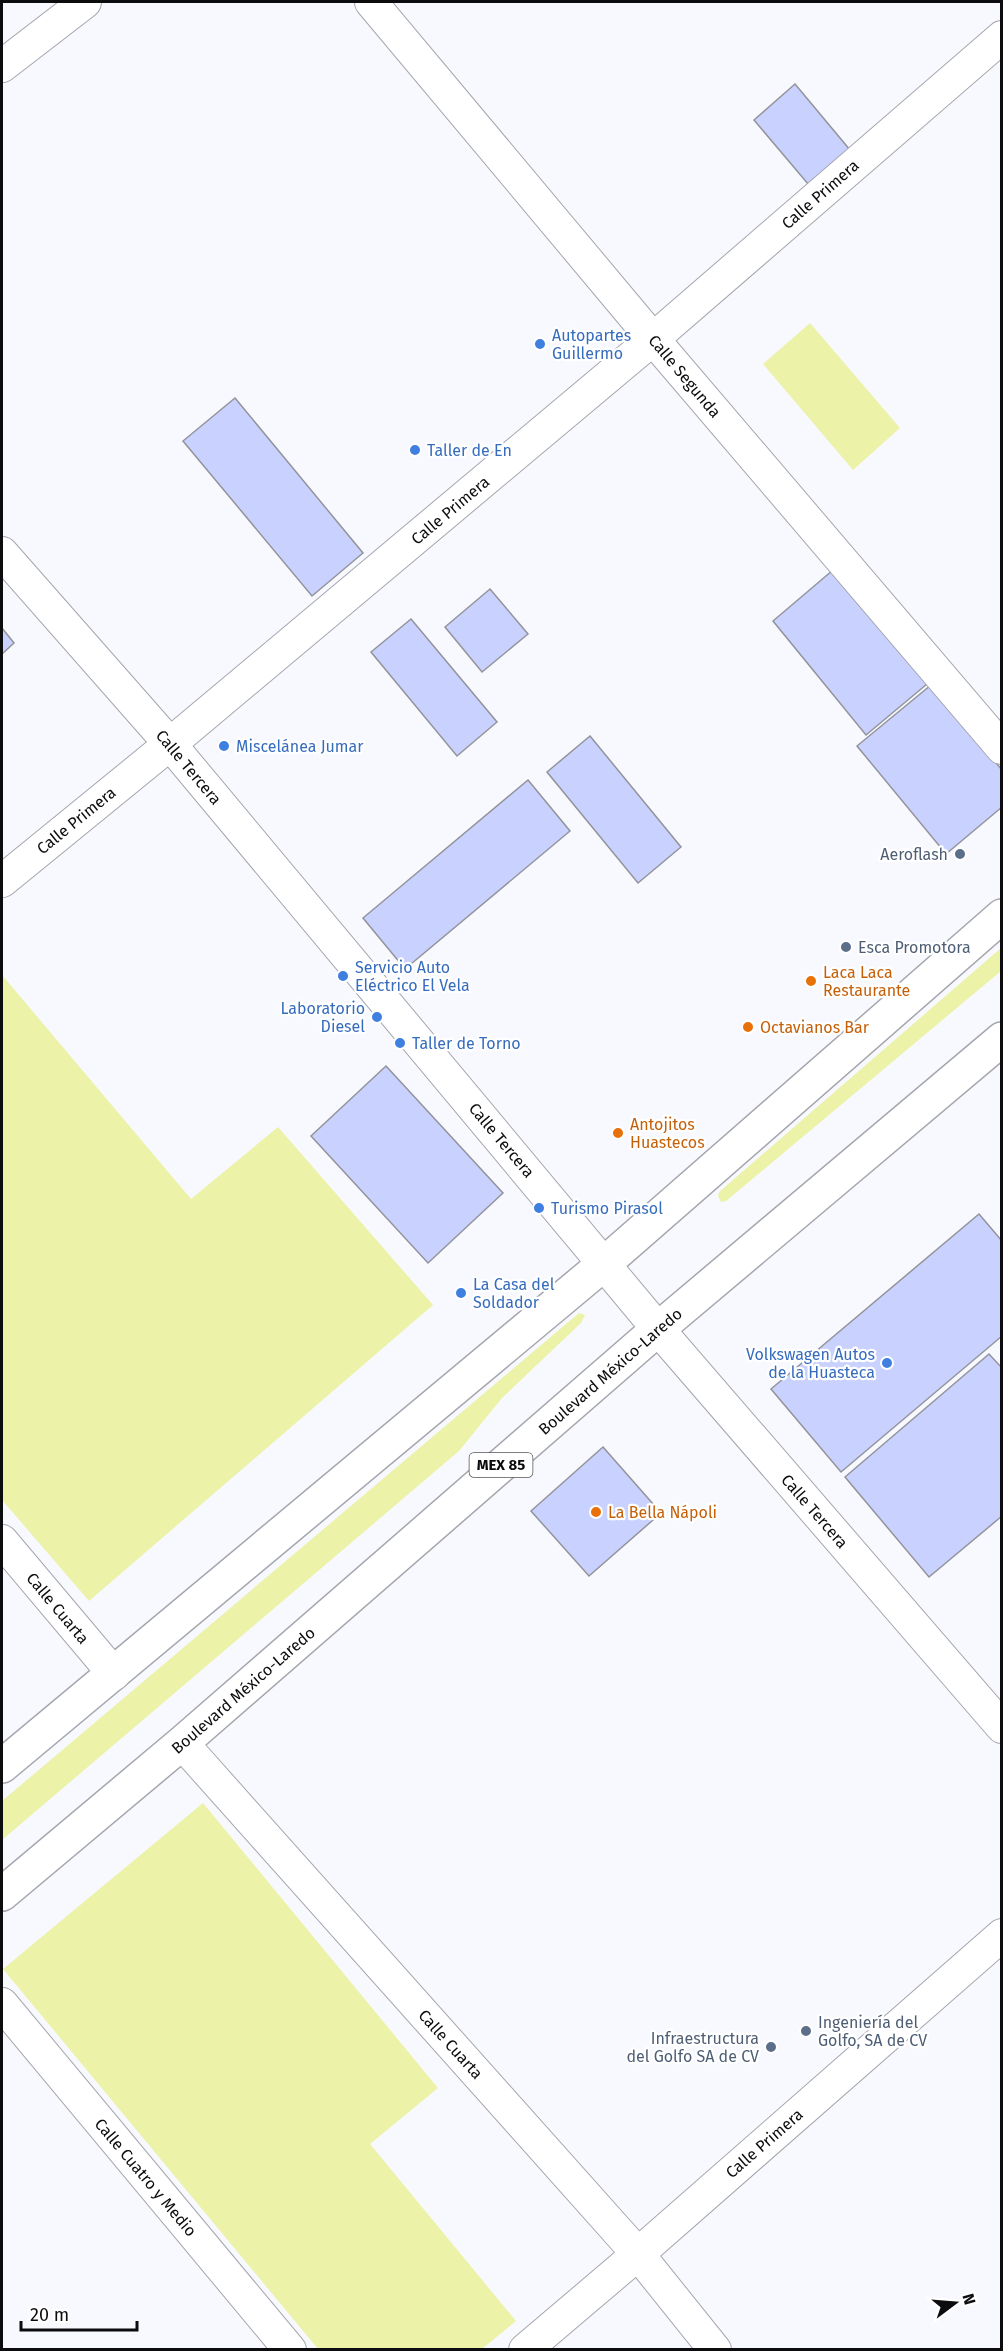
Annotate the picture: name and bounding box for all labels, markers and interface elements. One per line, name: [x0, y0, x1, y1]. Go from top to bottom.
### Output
street label: Calle Primera: [778, 156, 863, 233]
place label: Autopartes Guillermo: [552, 326, 631, 363]
street label: Calle Segunda: [645, 331, 725, 422]
marker: Autopartes Guillermo: [533, 337, 547, 351]
place label: Taller de En: [427, 441, 512, 460]
marker: Taller de En: [408, 443, 422, 457]
street label: Calle Primera: [407, 472, 493, 549]
street label: Calle Tercera: [152, 726, 225, 809]
place label: Miscelánea Jumar: [236, 737, 364, 756]
marker: Miscelánea Jumar: [217, 739, 231, 753]
street label: Calle Primera: [33, 783, 120, 858]
place label: Aeroflash: [880, 845, 948, 864]
marker: Aeroflash: [953, 847, 967, 861]
place label: Esca Promotora: [858, 938, 971, 957]
marker: Esca Promotora: [839, 940, 853, 954]
place label: Servicio Auto Eléctrico El Vela: [355, 958, 470, 995]
place label: Laca Laca Restaurante: [823, 963, 910, 1000]
marker: Servicio Auto Eléctrico El Vela: [336, 969, 350, 983]
marker: Laca Laca Restaurante: [804, 974, 818, 988]
place label: Laboratorio Diesel: [280, 999, 365, 1036]
marker: Laboratorio Diesel: [370, 1010, 384, 1024]
place label: Octavianos Bar: [760, 1018, 870, 1037]
marker: Octavianos Bar: [741, 1020, 755, 1034]
place label: Taller de Torno: [412, 1034, 521, 1053]
marker: Taller de Torno: [393, 1036, 407, 1050]
street label: Calle Tercera: [465, 1099, 538, 1182]
place label: Antojitos Huastecos: [630, 1115, 705, 1152]
marker: Antojitos Huastecos: [611, 1126, 625, 1140]
place label: Turismo Pirasol: [551, 1199, 663, 1218]
marker: Turismo Pirasol: [532, 1201, 546, 1215]
place label: La Casa del Soldador: [473, 1275, 555, 1312]
marker: La Casa del Soldador: [454, 1286, 468, 1300]
street label: Boulevard México-Laredo: [535, 1304, 686, 1439]
place label: Volkswagen Autos de la Huasteca: [746, 1345, 875, 1382]
marker: Volkswagen Autos de la Huasteca: [880, 1356, 894, 1370]
road number: MEX 85: [470, 1453, 532, 1477]
street label: Calle Tercera: [777, 1470, 852, 1552]
place label: La Bella Nápoli: [608, 1503, 717, 1522]
marker: La Bella Nápoli: [589, 1505, 603, 1519]
street label: Calle Cuarta: [22, 1569, 93, 1648]
street label: Boulevard México-Laredo: [168, 1623, 319, 1758]
street label: Calle Cuarta: [415, 2006, 487, 2083]
place label: Ingeniería del Golfo, SA de CV: [818, 2013, 927, 2050]
marker: Ingeniería del Golfo, SA de CV: [799, 2024, 813, 2038]
place label: Infraestructura del Golfo SA de CV: [626, 2029, 759, 2066]
marker: Infraestructura del Golfo SA de CV: [764, 2040, 778, 2054]
street label: Calle Primera: [722, 2105, 807, 2182]
street label: Calle Cuatro y Medio: [91, 2114, 200, 2240]
north arrow: [925, 2273, 985, 2333]
text: N: [958, 2291, 980, 2307]
scale bar: [21, 2294, 136, 2332]
text: 20 m: [30, 2304, 69, 2326]

